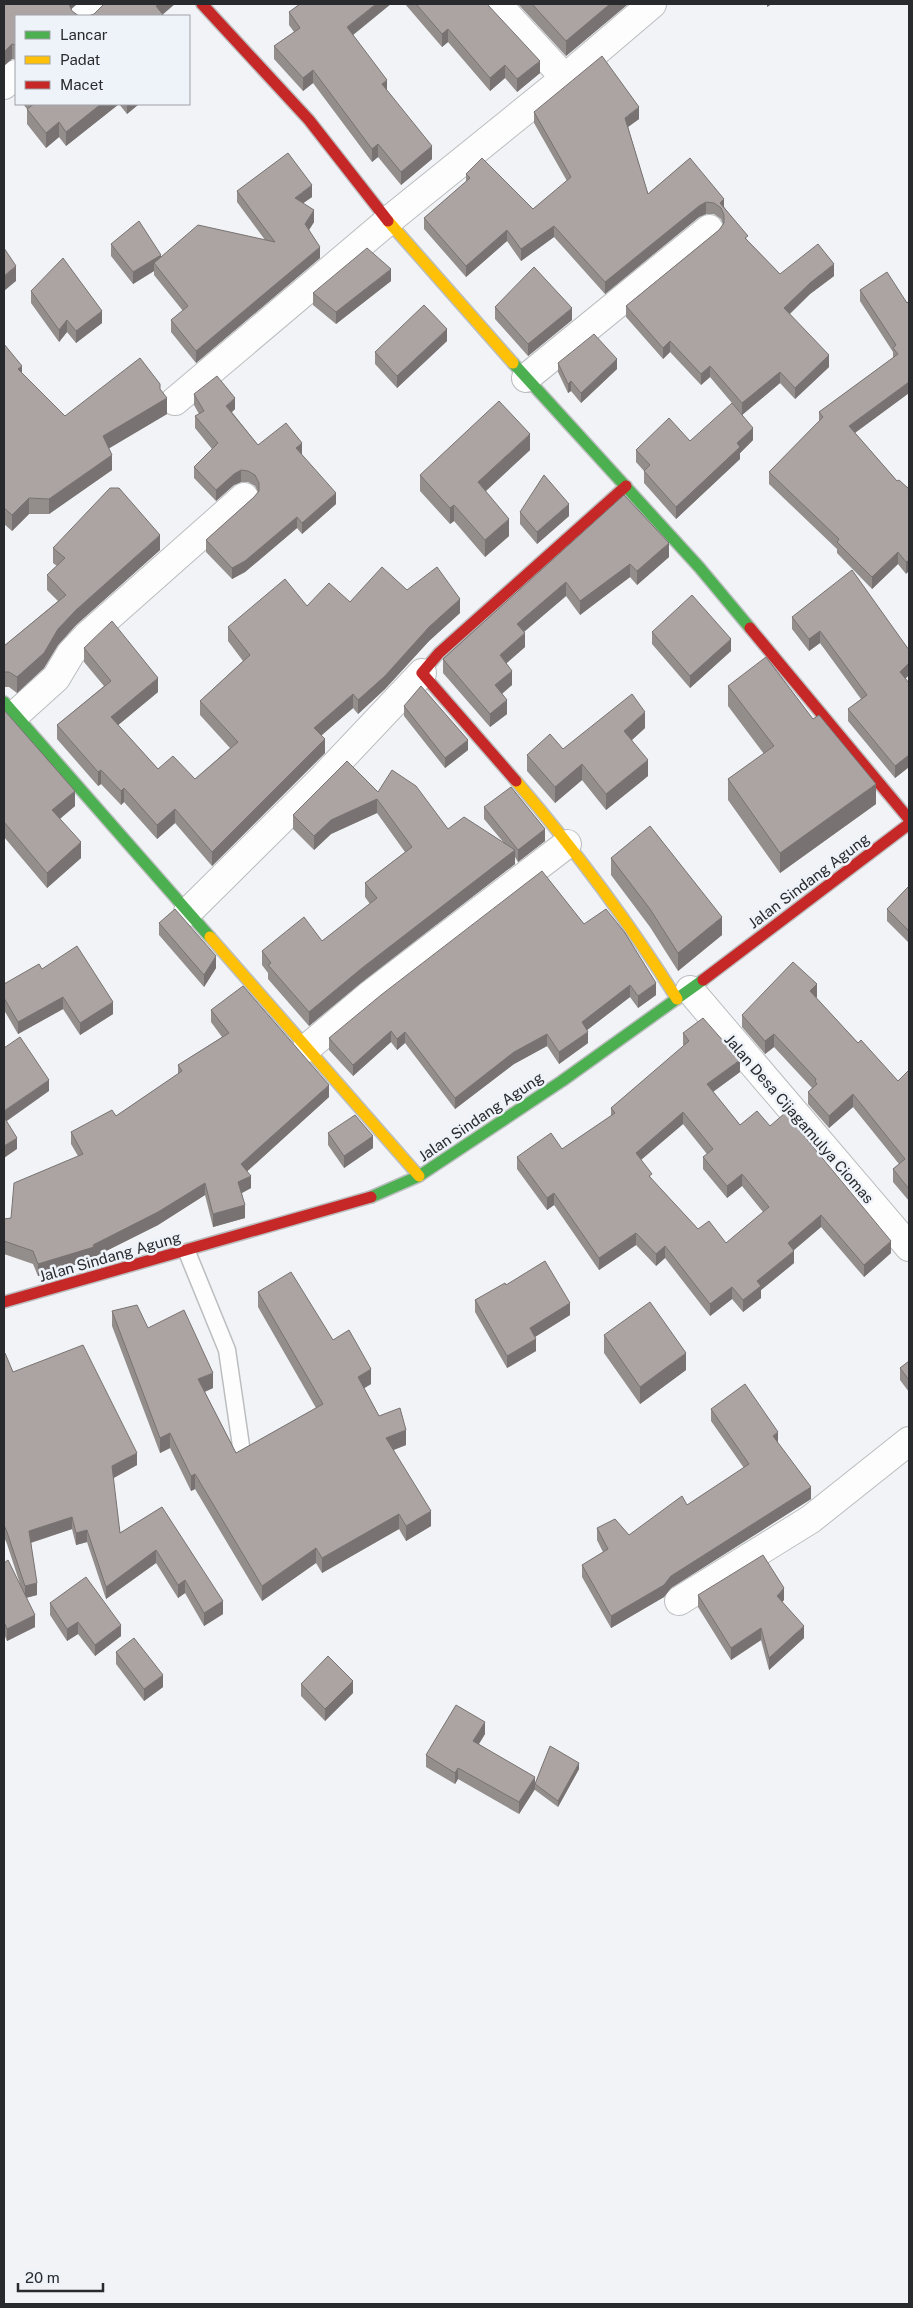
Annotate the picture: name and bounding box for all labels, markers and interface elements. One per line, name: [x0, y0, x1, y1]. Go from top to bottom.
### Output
legend: [15, 15, 190, 105]
text: Lancar: [60, 26, 108, 43]
text: Padat: [60, 51, 101, 68]
text: Macet: [60, 76, 104, 93]
street label: Jalan Sindang Agung: [745, 830, 872, 932]
street label: Jalan Desa Cijagamulya Ciomas: [721, 1031, 877, 1207]
street label: Jalan Sindang Agung: [415, 1068, 546, 1165]
street label: Jalan Sindang Agung: [37, 1228, 183, 1285]
scale bar: [18, 2260, 102, 2292]
text: 20 m: [25, 2269, 60, 2286]

